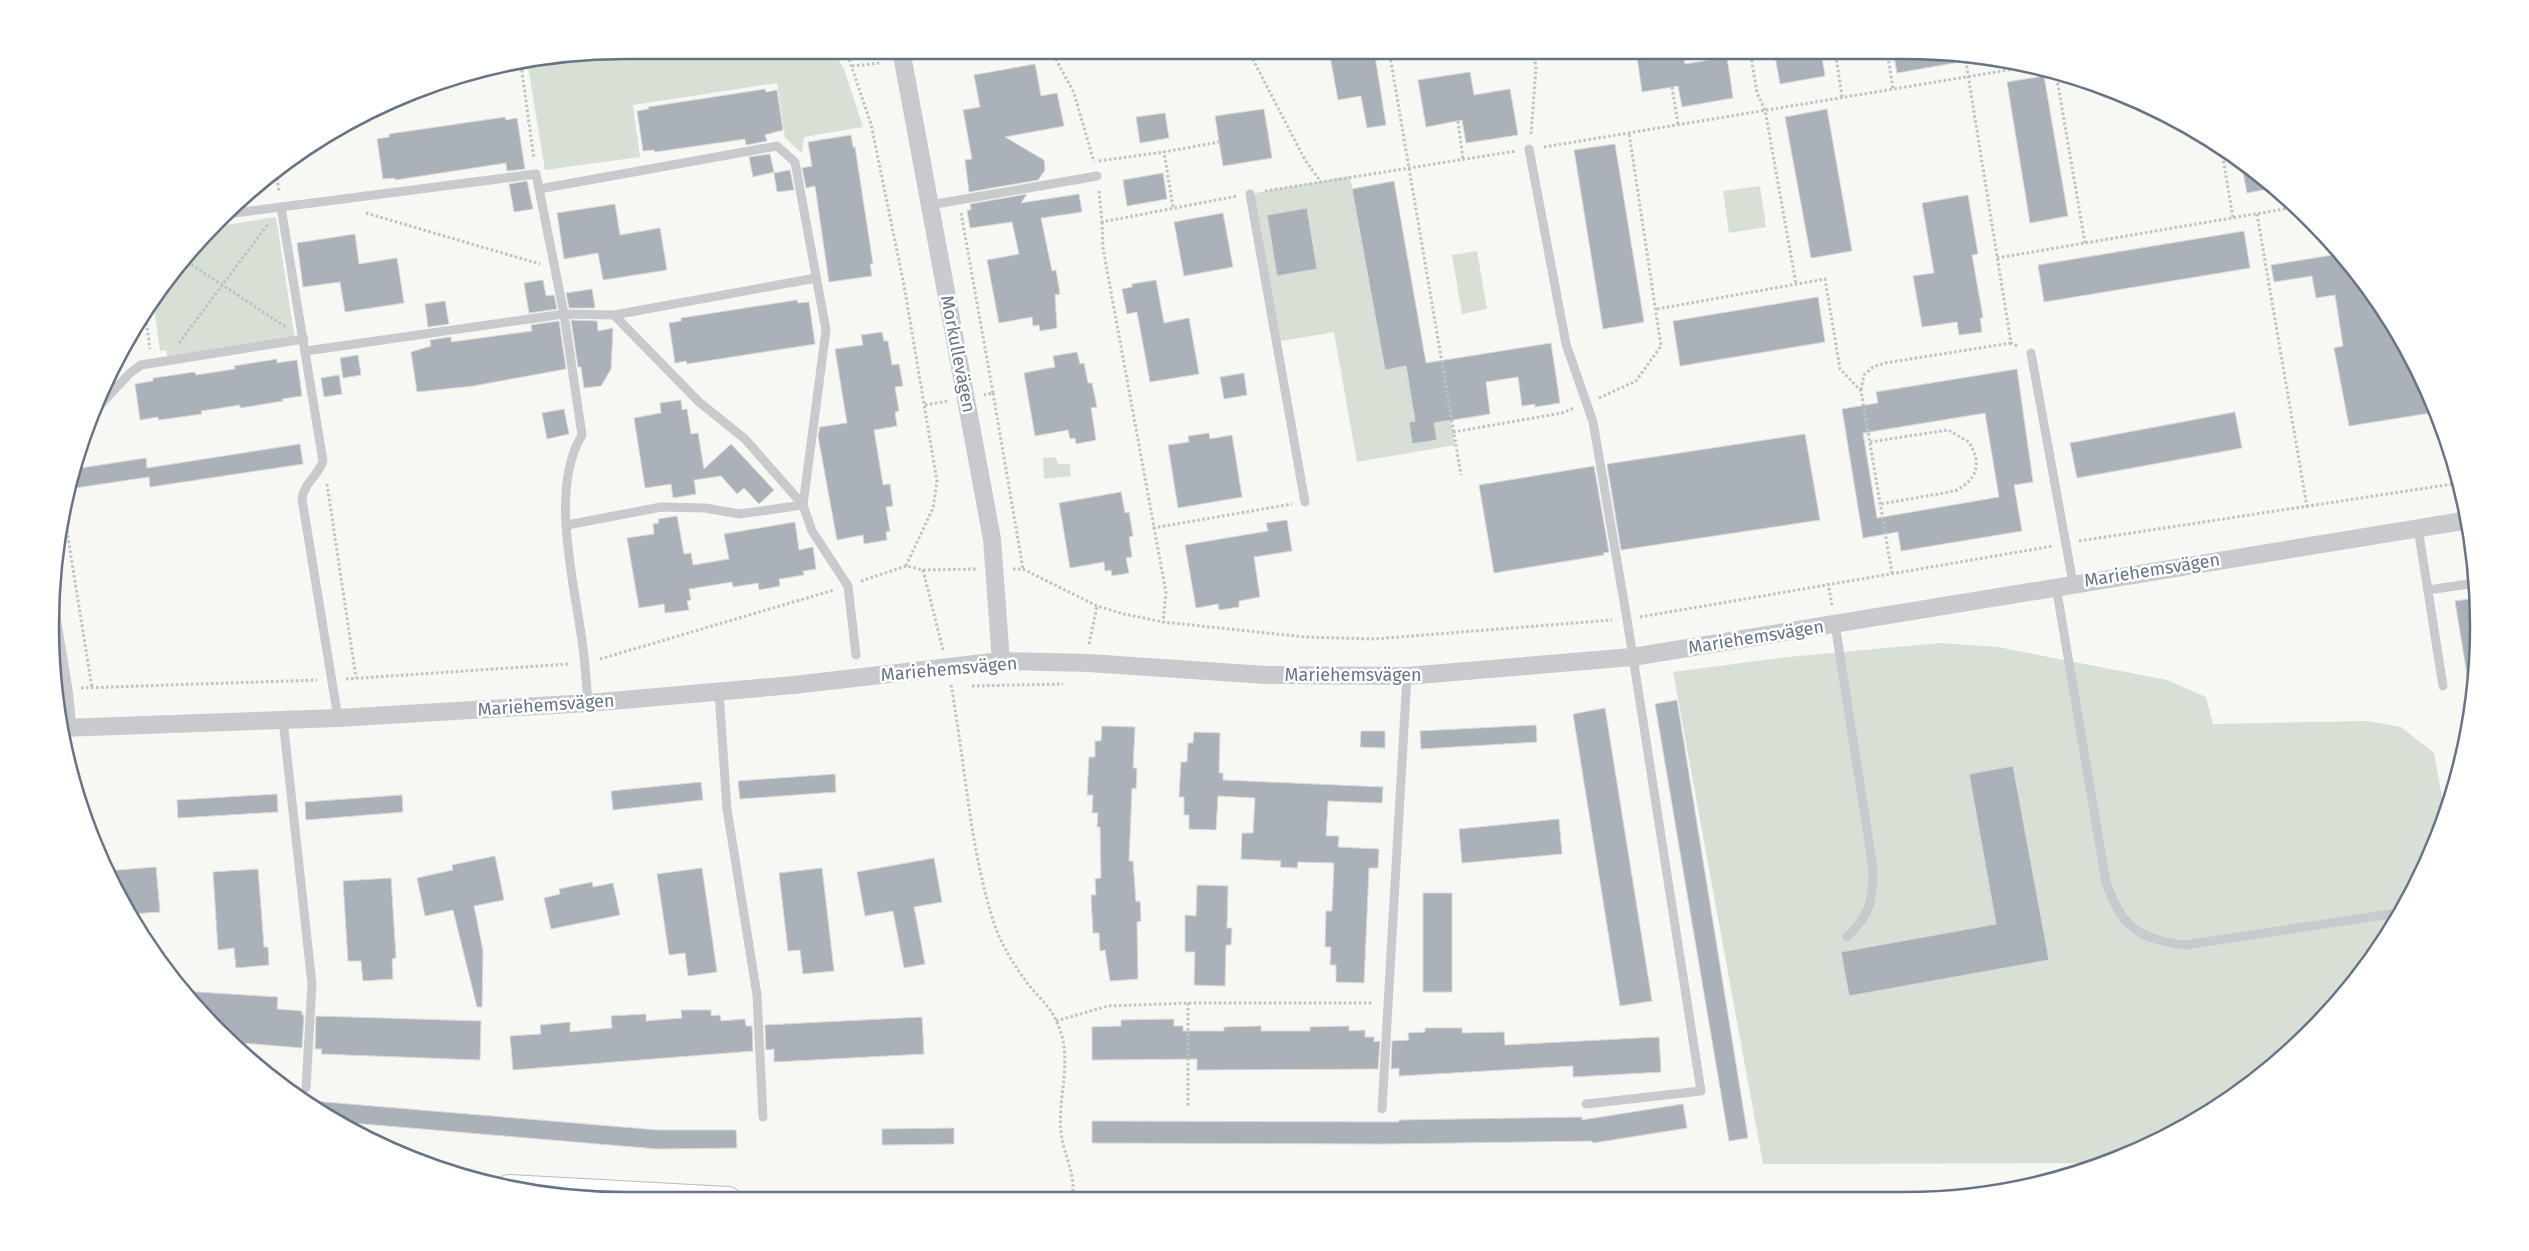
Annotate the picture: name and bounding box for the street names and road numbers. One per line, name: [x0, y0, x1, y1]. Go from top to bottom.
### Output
street label: Morkullevägen: [936, 294, 980, 414]
street label: Mariehemsvägen: [2083, 548, 2221, 592]
street label: Mariehemsvägen: [1687, 615, 1825, 659]
street label: Mariehemsvägen: [880, 652, 1018, 686]
street label: Mariehemsvägen: [1284, 664, 1422, 686]
street label: Mariehemsvägen: [477, 689, 615, 721]

